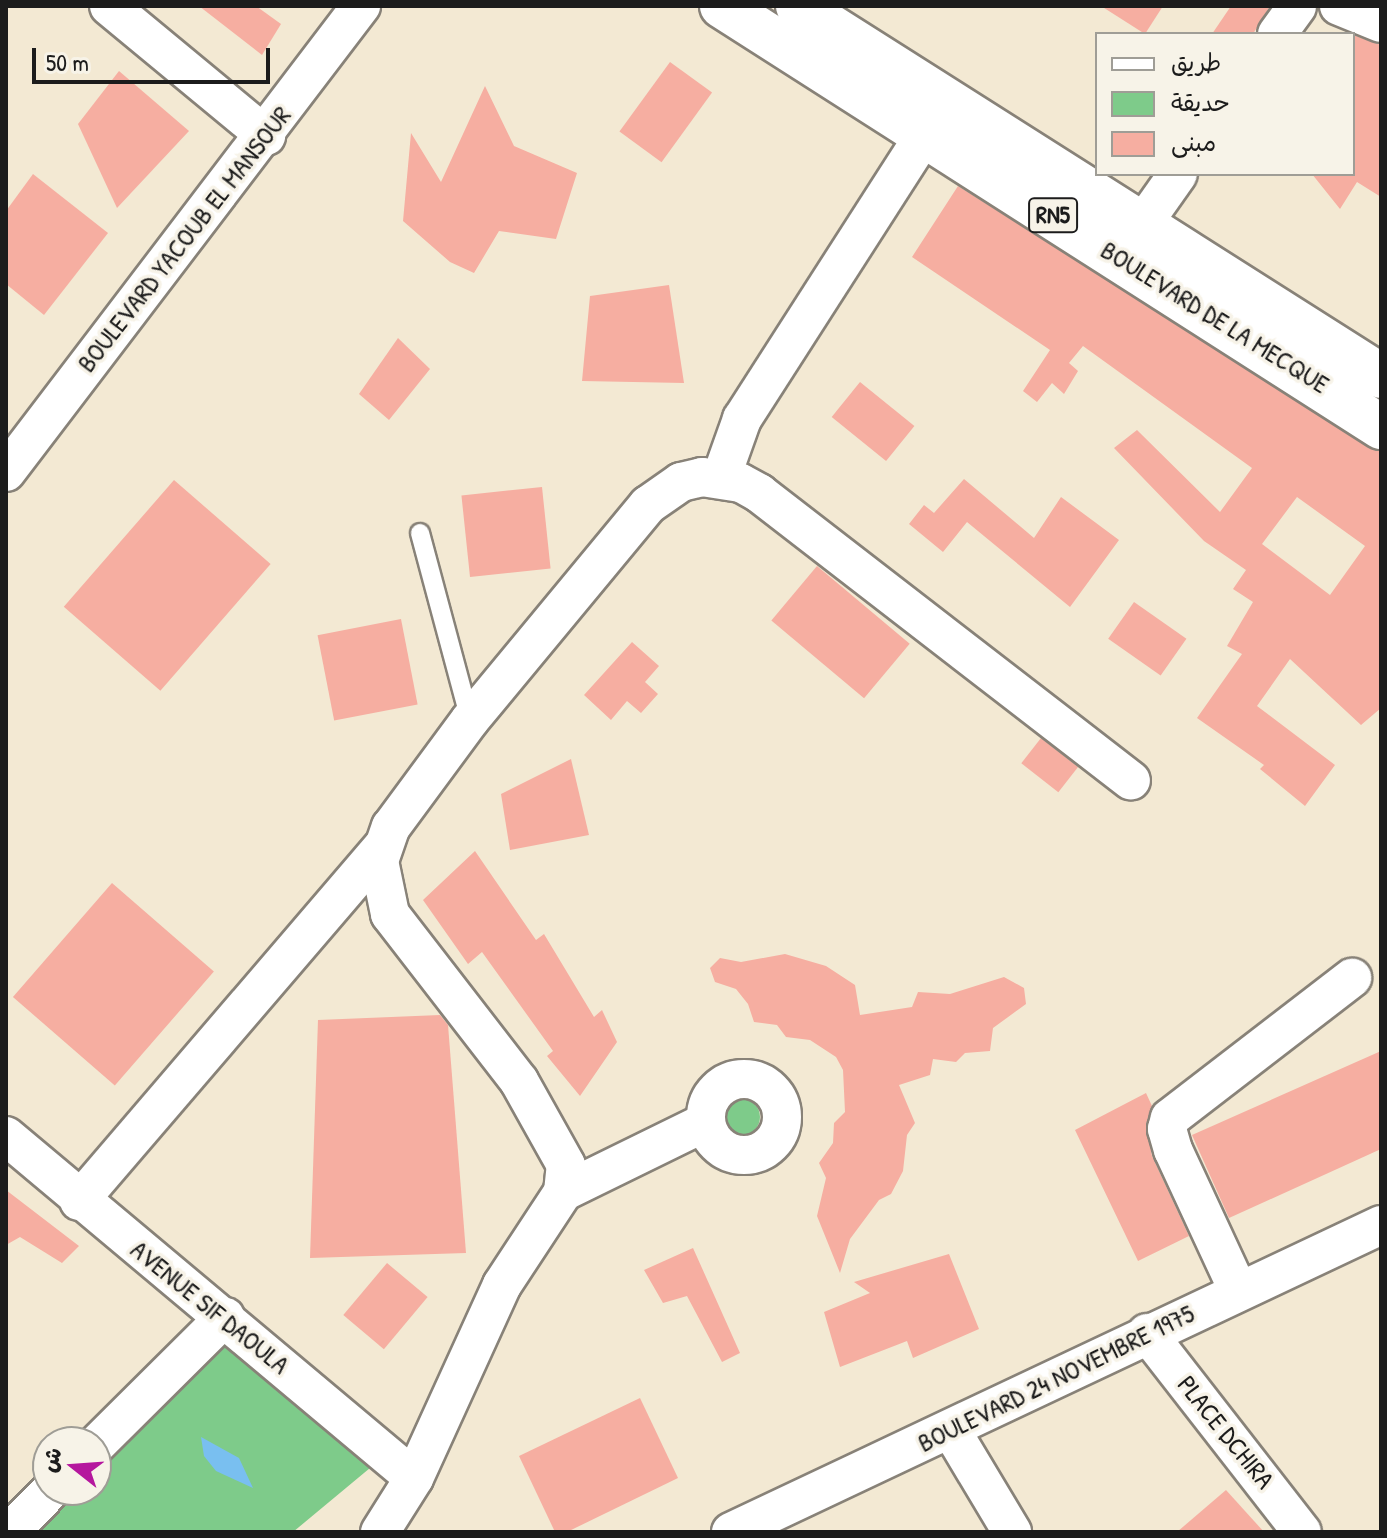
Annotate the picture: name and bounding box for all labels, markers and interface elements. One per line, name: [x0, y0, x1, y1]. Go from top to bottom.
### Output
scale bar: [36, 32, 274, 82]
legend: [1095, 32, 1355, 176]
text: 50 m: [46, 46, 89, 78]
text: طريق: [1171, 46, 1221, 78]
text: حديقة: [1171, 86, 1230, 118]
street label: BOULEVARD YACOUB EL MANSOUR: [71, 100, 297, 378]
text: مبنى: [1171, 126, 1216, 158]
road number: RN5: [1027, 195, 1079, 235]
street label: BOULEVARD DE LA MECQUE: [1095, 234, 1335, 400]
street label: AVENUE SIF DAOULA: [125, 1234, 295, 1380]
street label: BOULEVARD 24 NOVEMBRE 1975: [913, 1297, 1199, 1459]
street label: PLACE DCHIRA: [1171, 1369, 1281, 1495]
north arrow: [32, 1426, 112, 1506]
text: ش: [33, 1444, 69, 1476]

